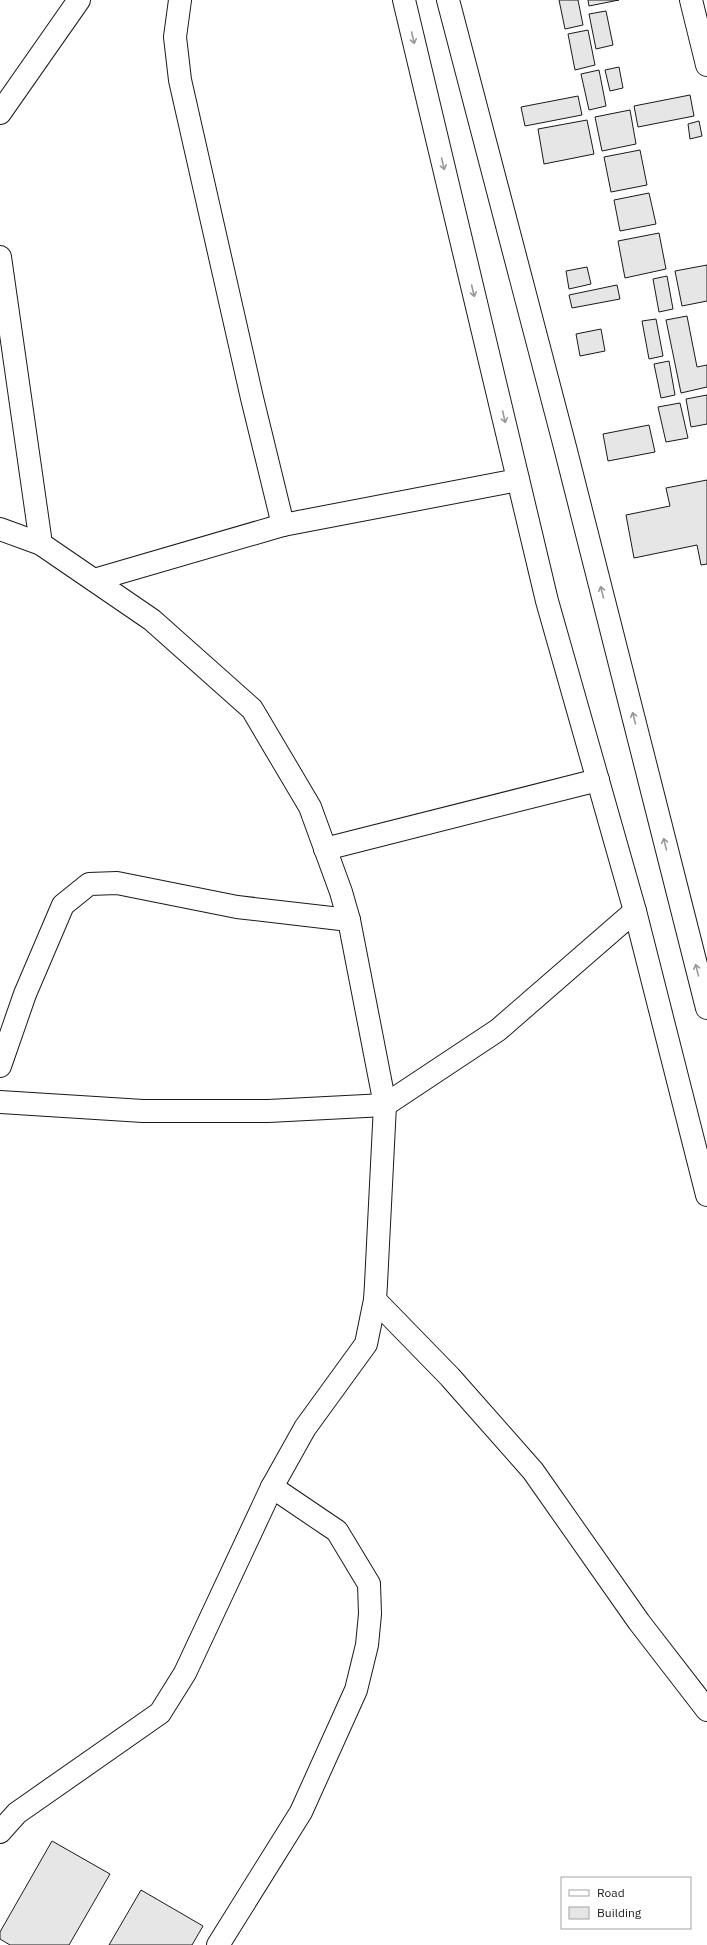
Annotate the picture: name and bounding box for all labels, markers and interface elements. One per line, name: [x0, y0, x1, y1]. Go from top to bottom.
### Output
one-way arrow: [410, 31, 418, 44]
one-way arrow: [440, 158, 448, 171]
one-way arrow: [470, 284, 478, 297]
one-way arrow: [500, 411, 508, 424]
one-way arrow: [598, 586, 605, 599]
one-way arrow: [629, 712, 637, 725]
one-way arrow: [661, 838, 669, 851]
one-way arrow: [693, 964, 700, 977]
legend: [561, 1877, 691, 1929]
text: Road: [597, 1885, 625, 1900]
text: Building: [597, 1905, 642, 1920]

